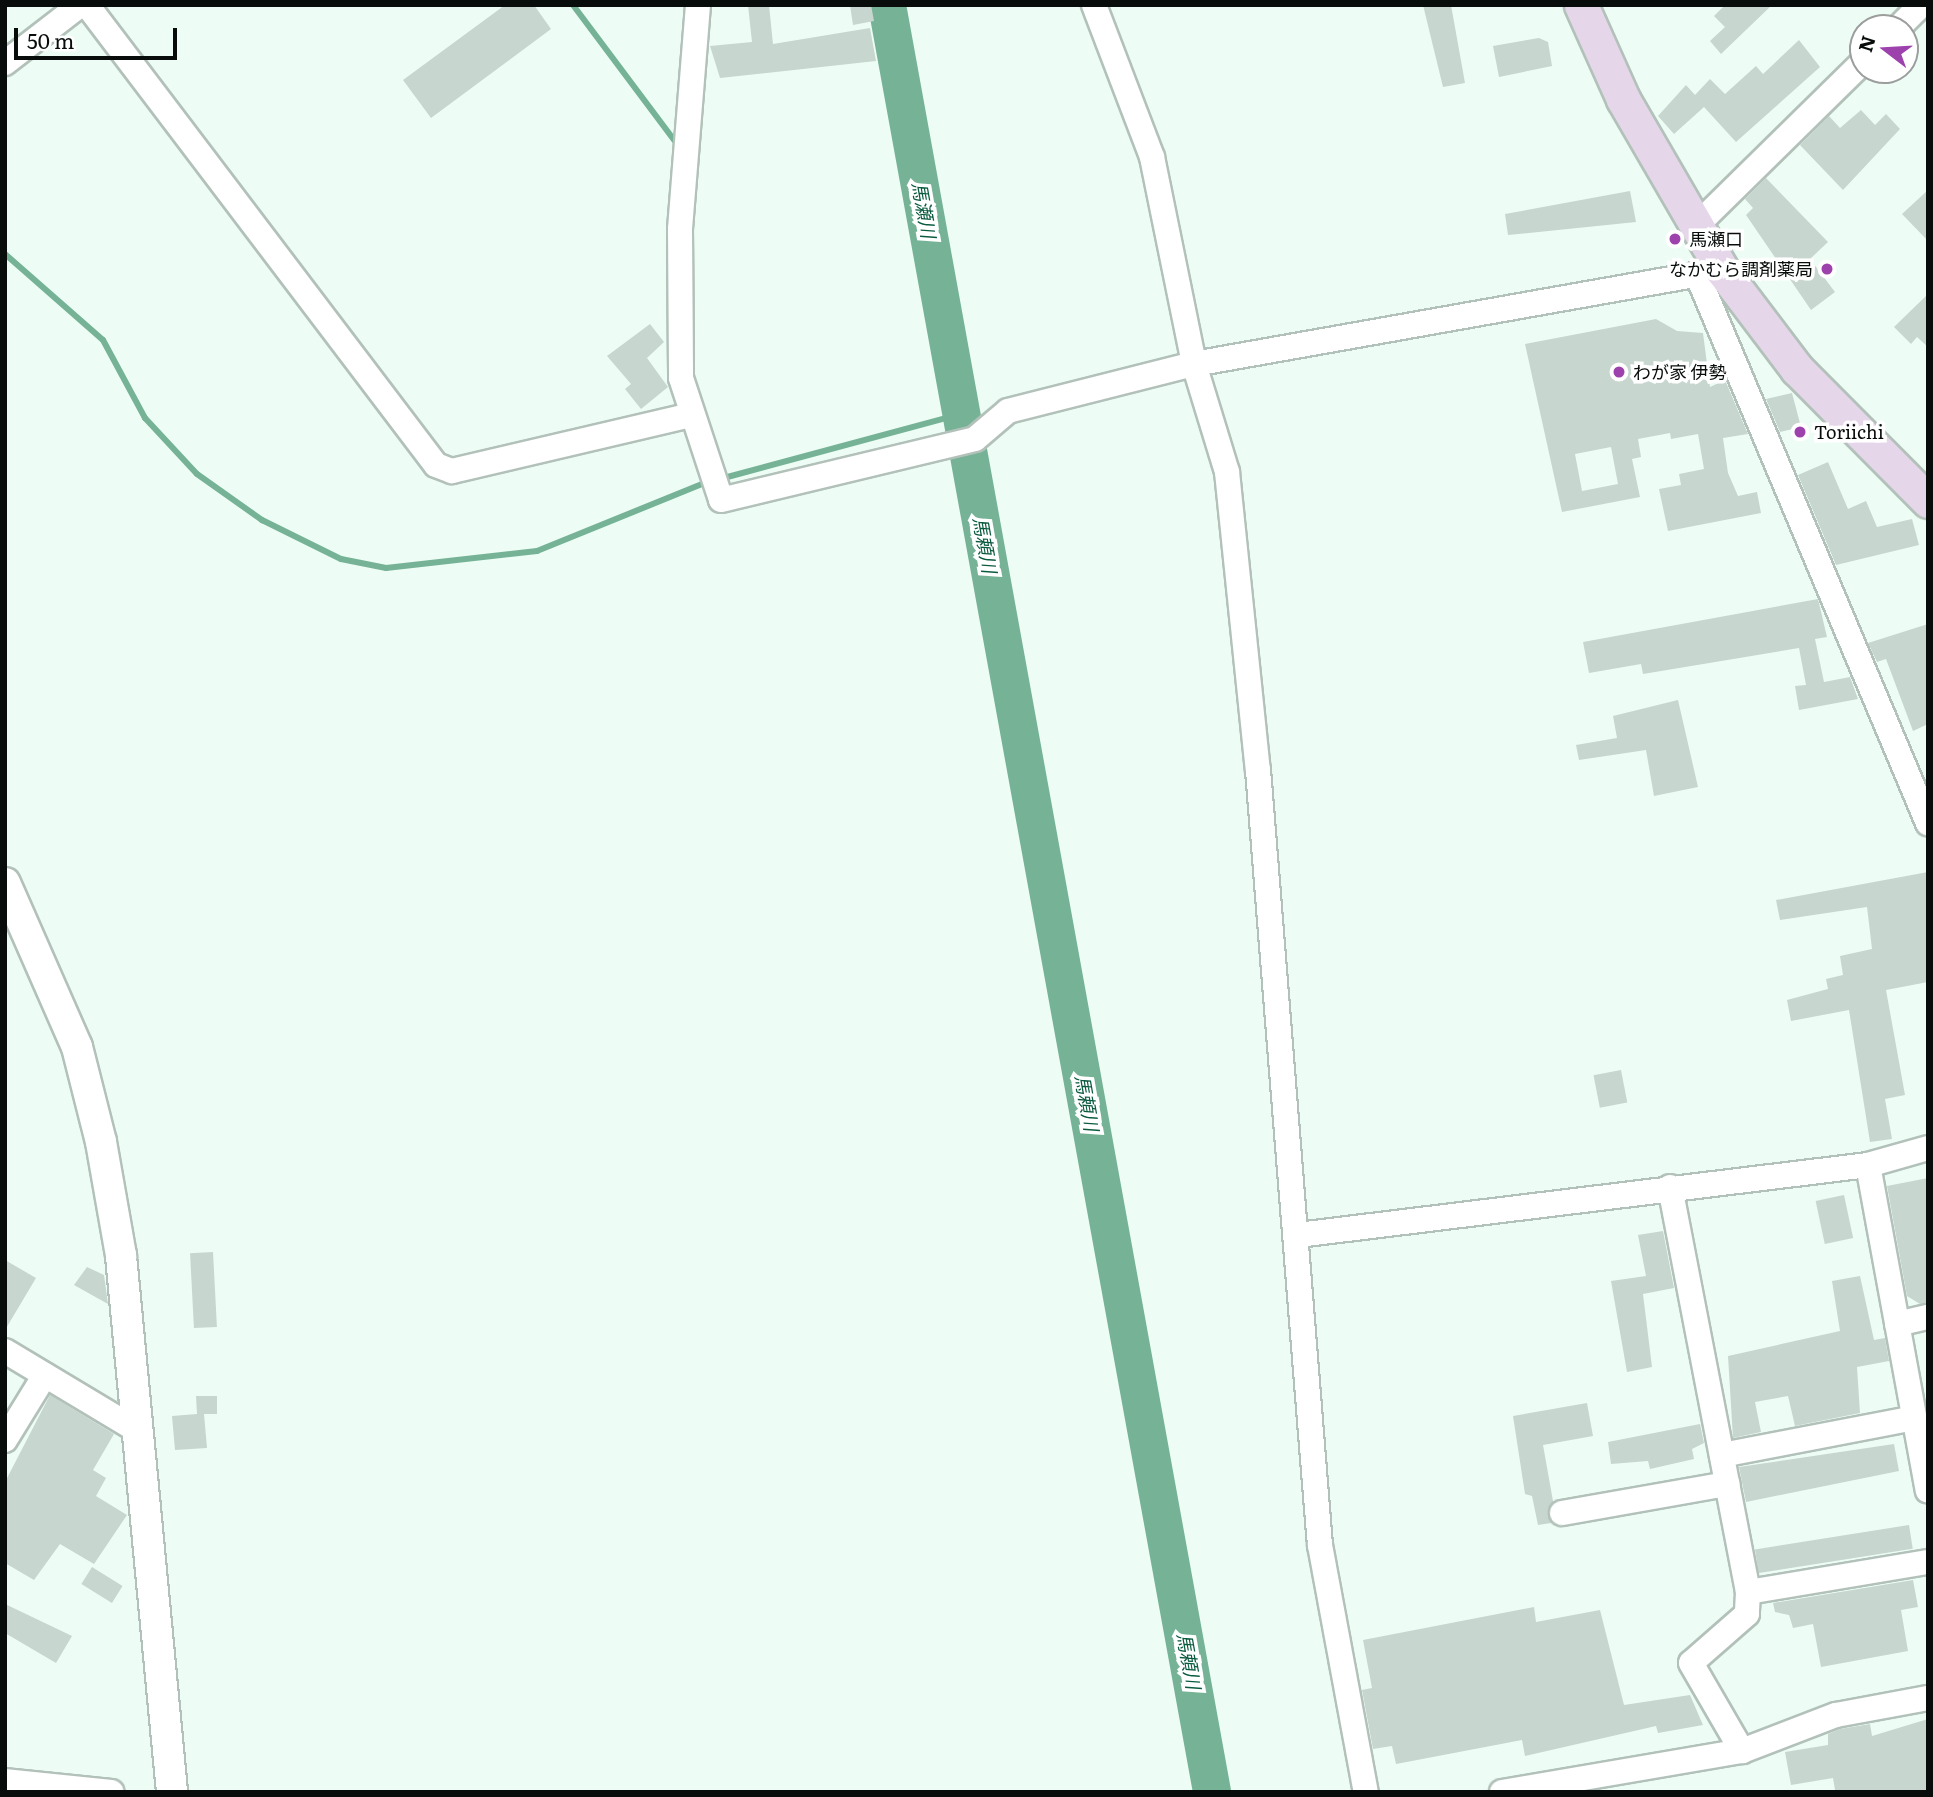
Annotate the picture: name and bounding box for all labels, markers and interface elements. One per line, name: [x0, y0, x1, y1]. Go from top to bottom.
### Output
scale bar: [18, 14, 180, 58]
north arrow: [1849, 14, 1919, 84]
text: 50 m: [27, 24, 74, 55]
text: N: [1850, 32, 1882, 55]
water label: 馬瀬川: [908, 180, 940, 240]
place label: 馬瀬口: [1689, 228, 1743, 250]
marker: 馬瀬口: [1667, 231, 1683, 247]
place label: なかむら調剤薬局: [1669, 258, 1813, 280]
marker: なかむら調剤薬局: [1819, 261, 1835, 277]
place label: わが家 伊勢: [1633, 361, 1727, 383]
marker: わが家 伊勢: [1611, 364, 1627, 380]
place label: Toriichi: [1814, 421, 1884, 443]
marker: Toriichi: [1792, 424, 1808, 440]
water label: 馬頼川: [969, 515, 1001, 575]
water label: 馬頼川: [1071, 1073, 1103, 1133]
water label: 馬頼川: [1173, 1631, 1205, 1691]

